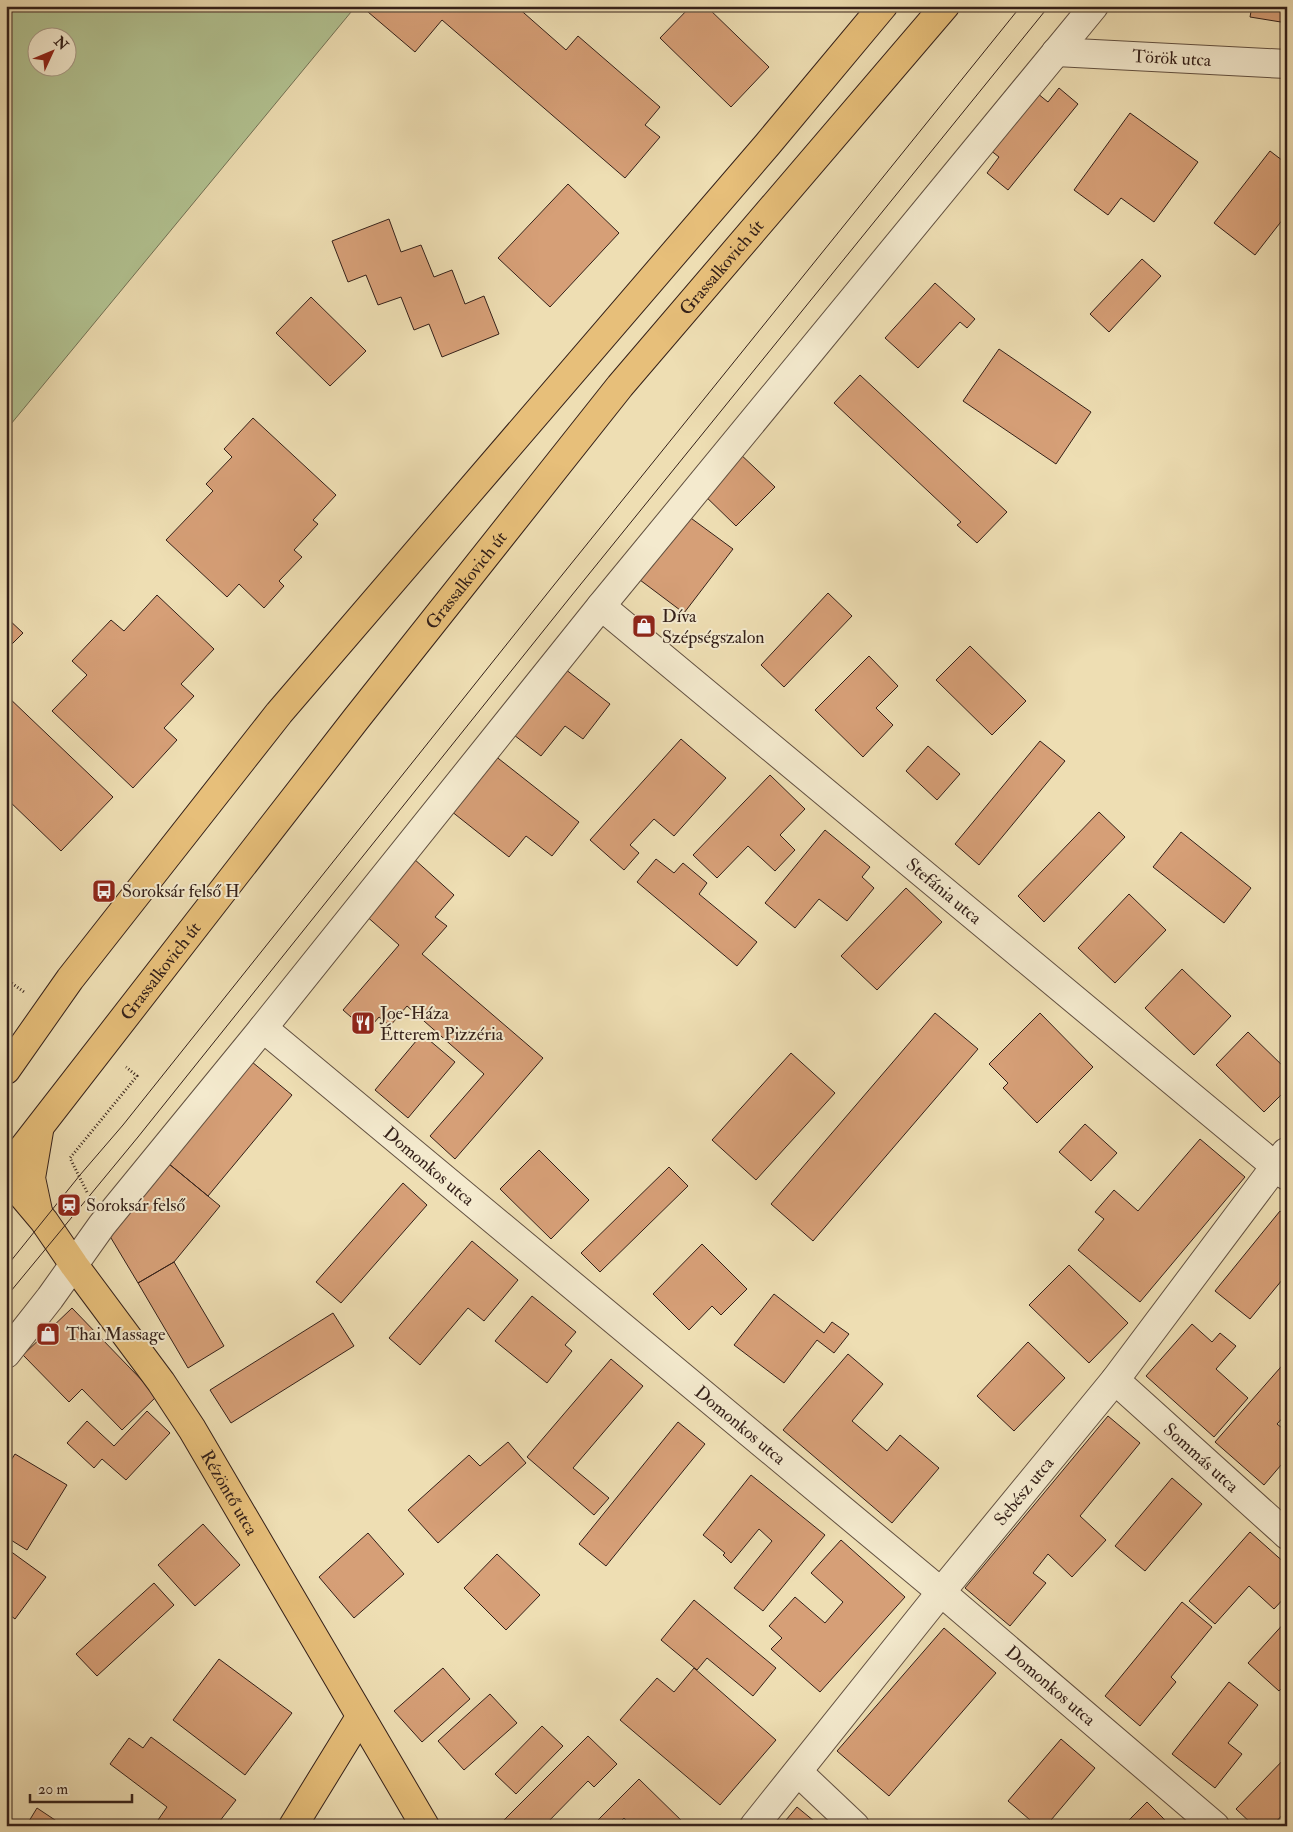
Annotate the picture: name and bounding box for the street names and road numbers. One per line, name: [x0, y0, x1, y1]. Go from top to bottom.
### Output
street label: Török utca: [1132, 45, 1212, 72]
street label: Grassalkovich út: [675, 215, 769, 320]
street label: Grassalkovich út: [421, 527, 512, 634]
street label: Stefánia utca: [901, 853, 987, 930]
street label: Grassalkovich út: [115, 917, 206, 1025]
street label: Domonkos utca: [378, 1122, 480, 1212]
street label: Domonkos utca: [690, 1381, 791, 1471]
street label: Sommás utca: [1158, 1418, 1244, 1498]
street label: Rézöntő utca: [195, 1446, 263, 1540]
street label: Sebész utca: [989, 1452, 1060, 1531]
street label: Domonkos utca: [1000, 1641, 1101, 1731]

